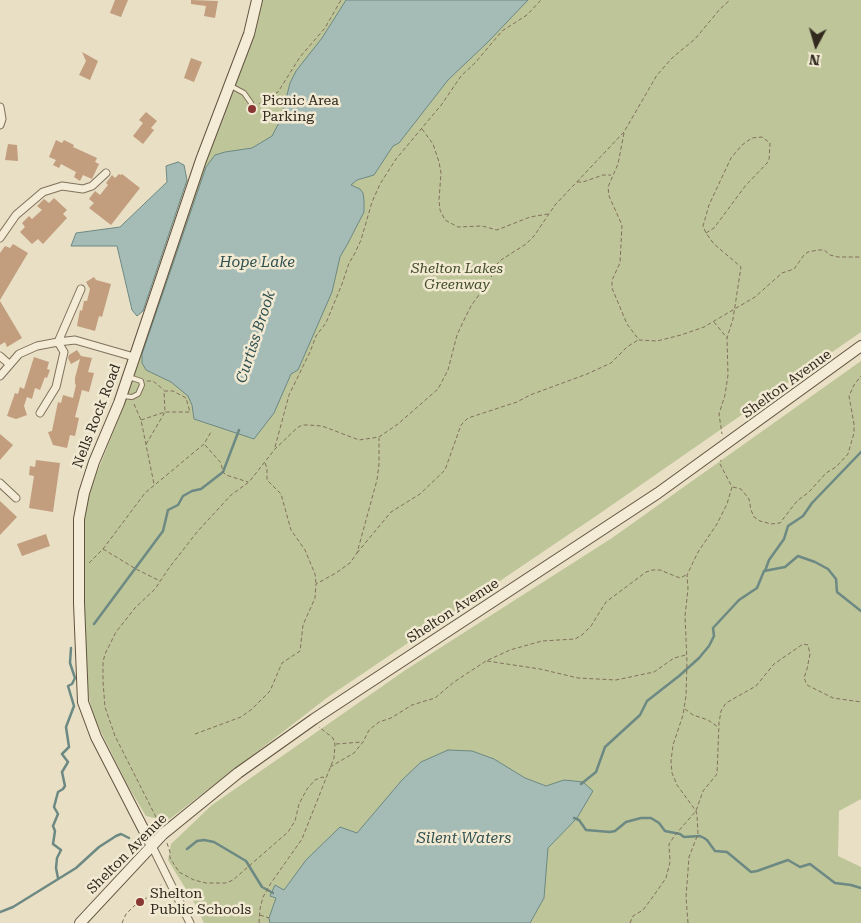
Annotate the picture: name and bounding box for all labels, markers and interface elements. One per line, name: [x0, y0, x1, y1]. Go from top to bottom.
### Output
north arrow: [791, 20, 841, 70]
text: N: [808, 51, 821, 68]
place label: Picnic Area Parking: [262, 93, 339, 125]
marker: Picnic Area Parking: [246, 103, 258, 115]
water label: Hope Lake: [219, 254, 295, 272]
park label: Shelton Lakes Greenway: [411, 261, 503, 294]
water label: Curtiss Brook: [233, 289, 279, 385]
street label: Shelton Avenue: [739, 346, 835, 422]
street label: Nells Rock Road: [69, 362, 125, 470]
street label: Shelton Avenue: [404, 575, 502, 647]
street label: Shelton Avenue: [84, 811, 170, 897]
water label: Silent Waters: [417, 830, 511, 848]
place label: Shelton Public Schools: [150, 886, 251, 919]
marker: Shelton Public Schools: [134, 896, 146, 908]

